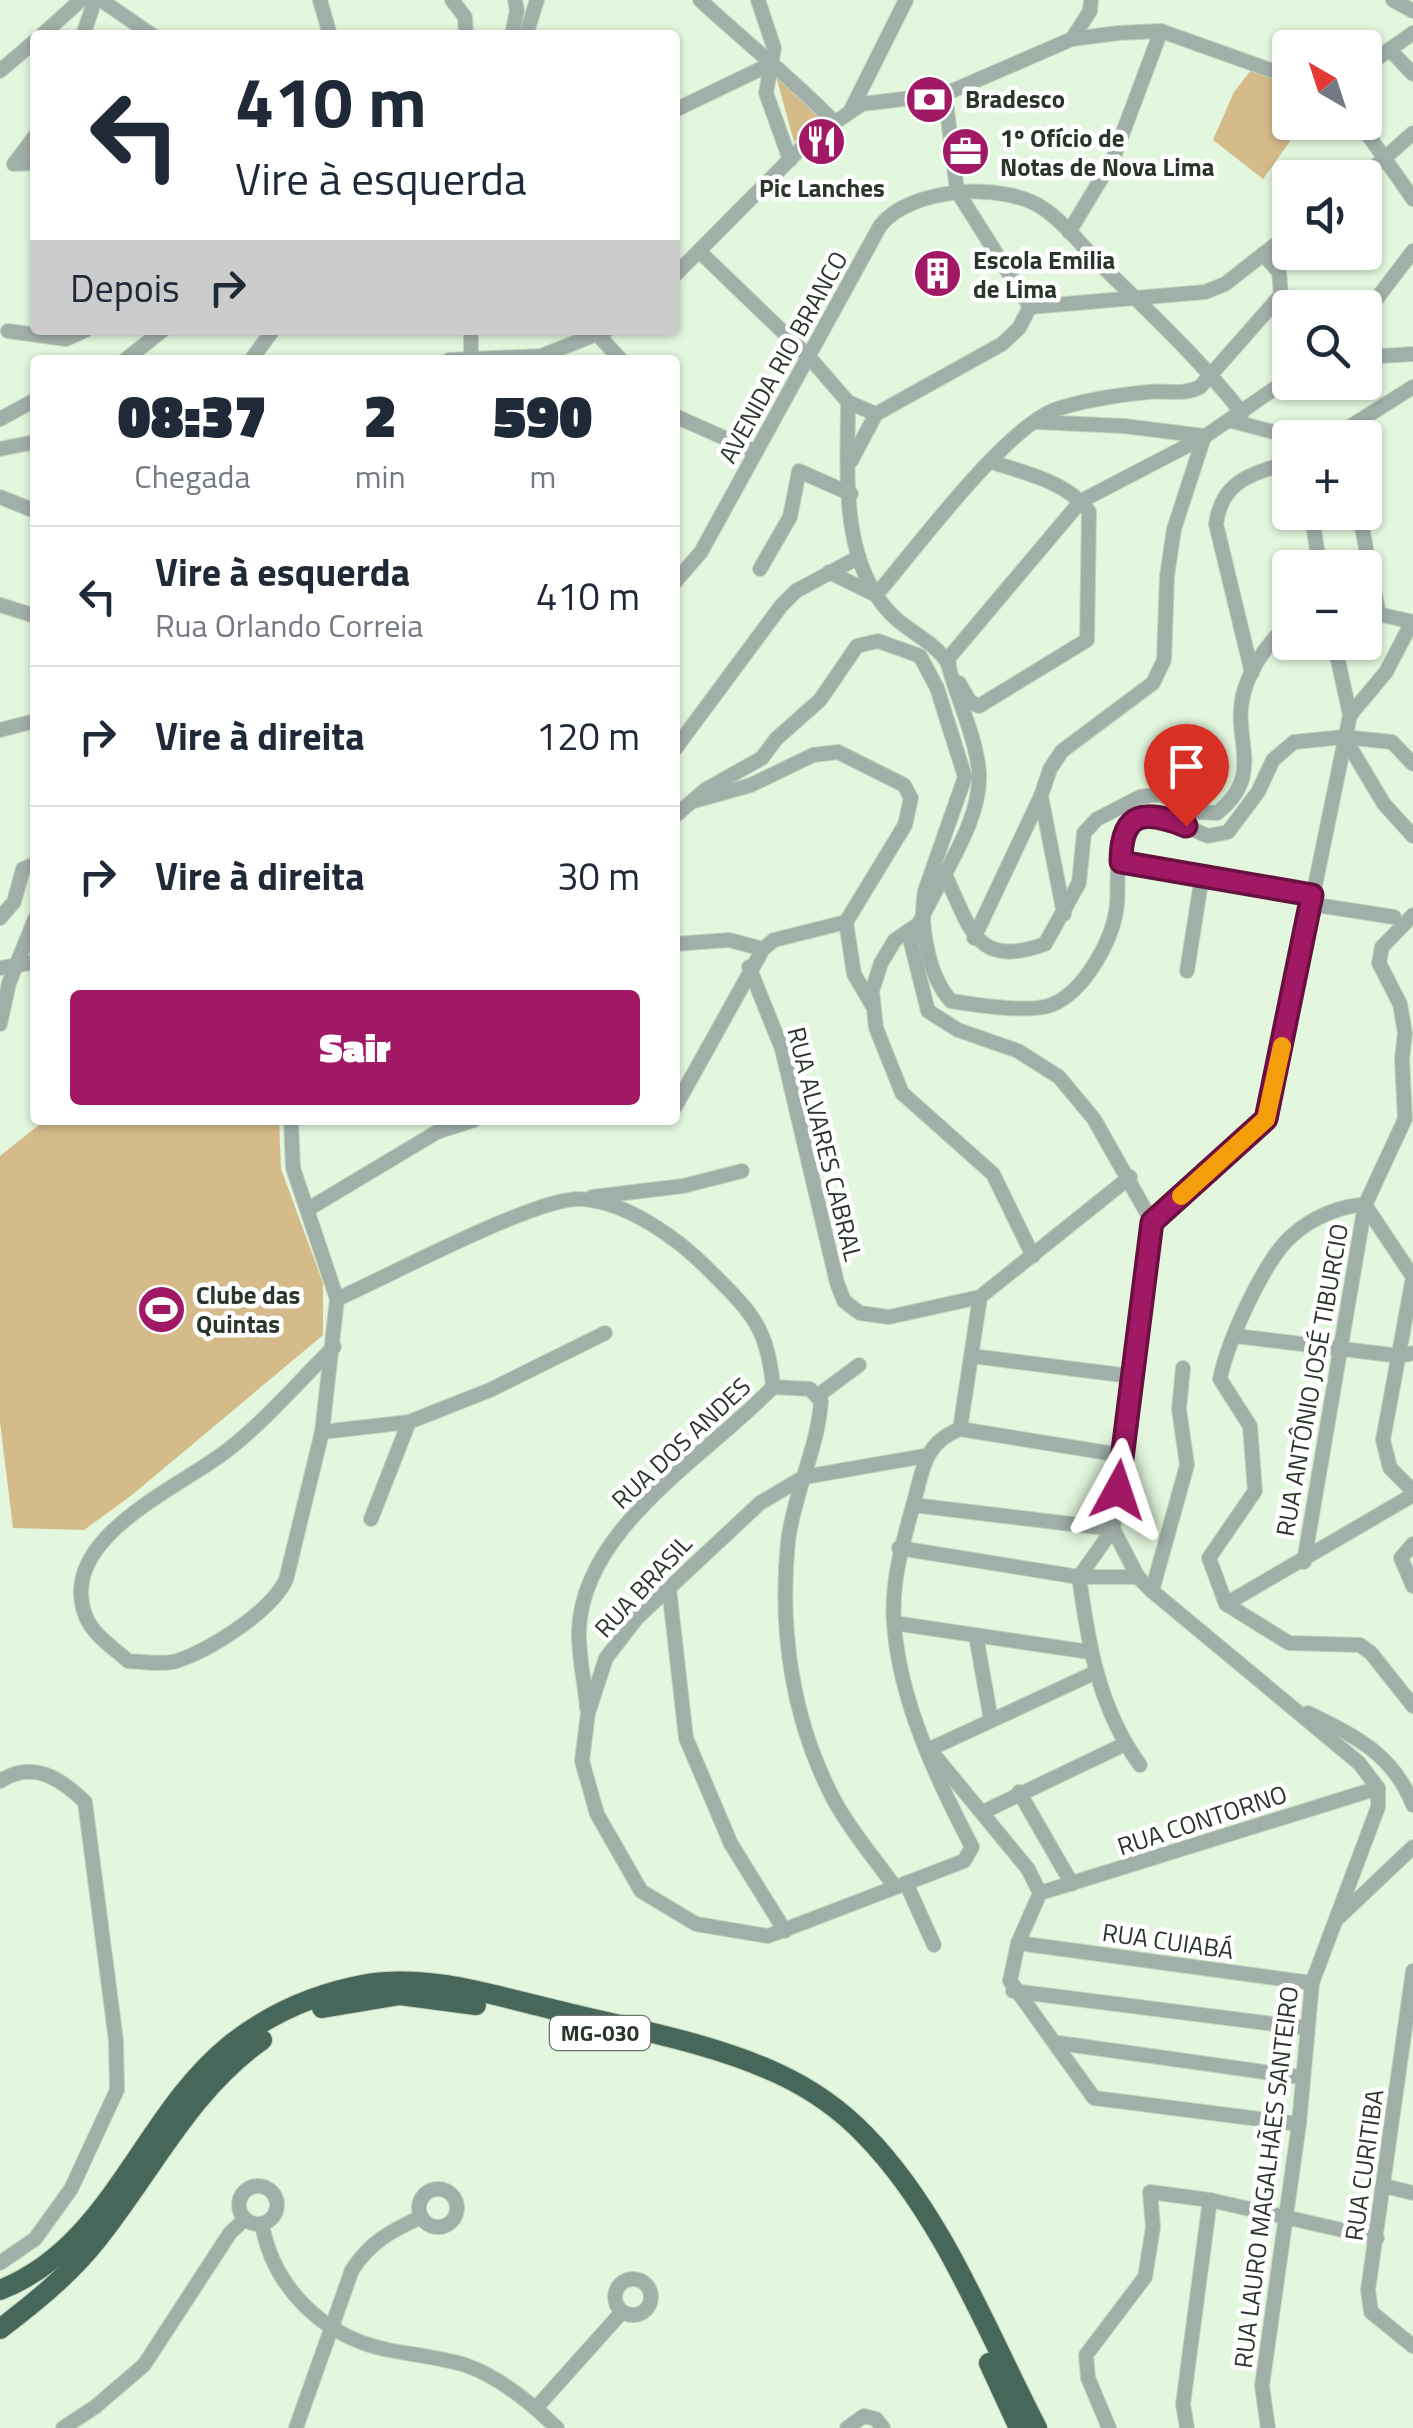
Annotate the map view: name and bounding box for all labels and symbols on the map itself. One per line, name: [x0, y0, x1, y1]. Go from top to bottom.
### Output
north arrow: [1272, 30, 1382, 140]
bank icon: Bradesco: [904, 73, 956, 125]
place label: Bradesco: [965, 80, 1065, 118]
restaurant icon: Pic Lanches: [796, 116, 848, 168]
place label: 1º Ofício de Notas de Nova Lima: [1000, 119, 1215, 186]
office icon: 1º Ofício de Notas de Nova Lima: [939, 126, 991, 178]
place label: Pic Lanches: [759, 169, 885, 207]
place label: Escola Emilia de Lima: [973, 241, 1115, 308]
street label: AVENIDA RIO BRANCO: [709, 244, 857, 470]
building icon: Escola Emilia de Lima: [912, 248, 964, 300]
pin: [1144, 724, 1229, 827]
street label: RUA ALVARES CABRAL: [778, 1023, 872, 1265]
street label: RUA ANTÔNIO JOSÉ TIBURCIO: [1266, 1221, 1358, 1539]
place label: Clube das Quintas: [196, 1276, 300, 1343]
sports icon: Clube das Quintas: [135, 1283, 187, 1335]
street label: RUA DOS ANDES: [603, 1368, 759, 1518]
position arrow: [1066, 1438, 1170, 1542]
street label: RUA BRASIL: [585, 1526, 701, 1646]
street label: RUA CONTORNO: [1112, 1775, 1292, 1865]
street label: RUA CUIABÁ: [1100, 1913, 1236, 1969]
street label: RUA LAURO MAGALHÃES SANTEIRO: [1224, 1984, 1308, 2370]
road number: MG-030: [550, 2016, 650, 2050]
street label: RUA CURITIBA: [1335, 2087, 1393, 2243]

